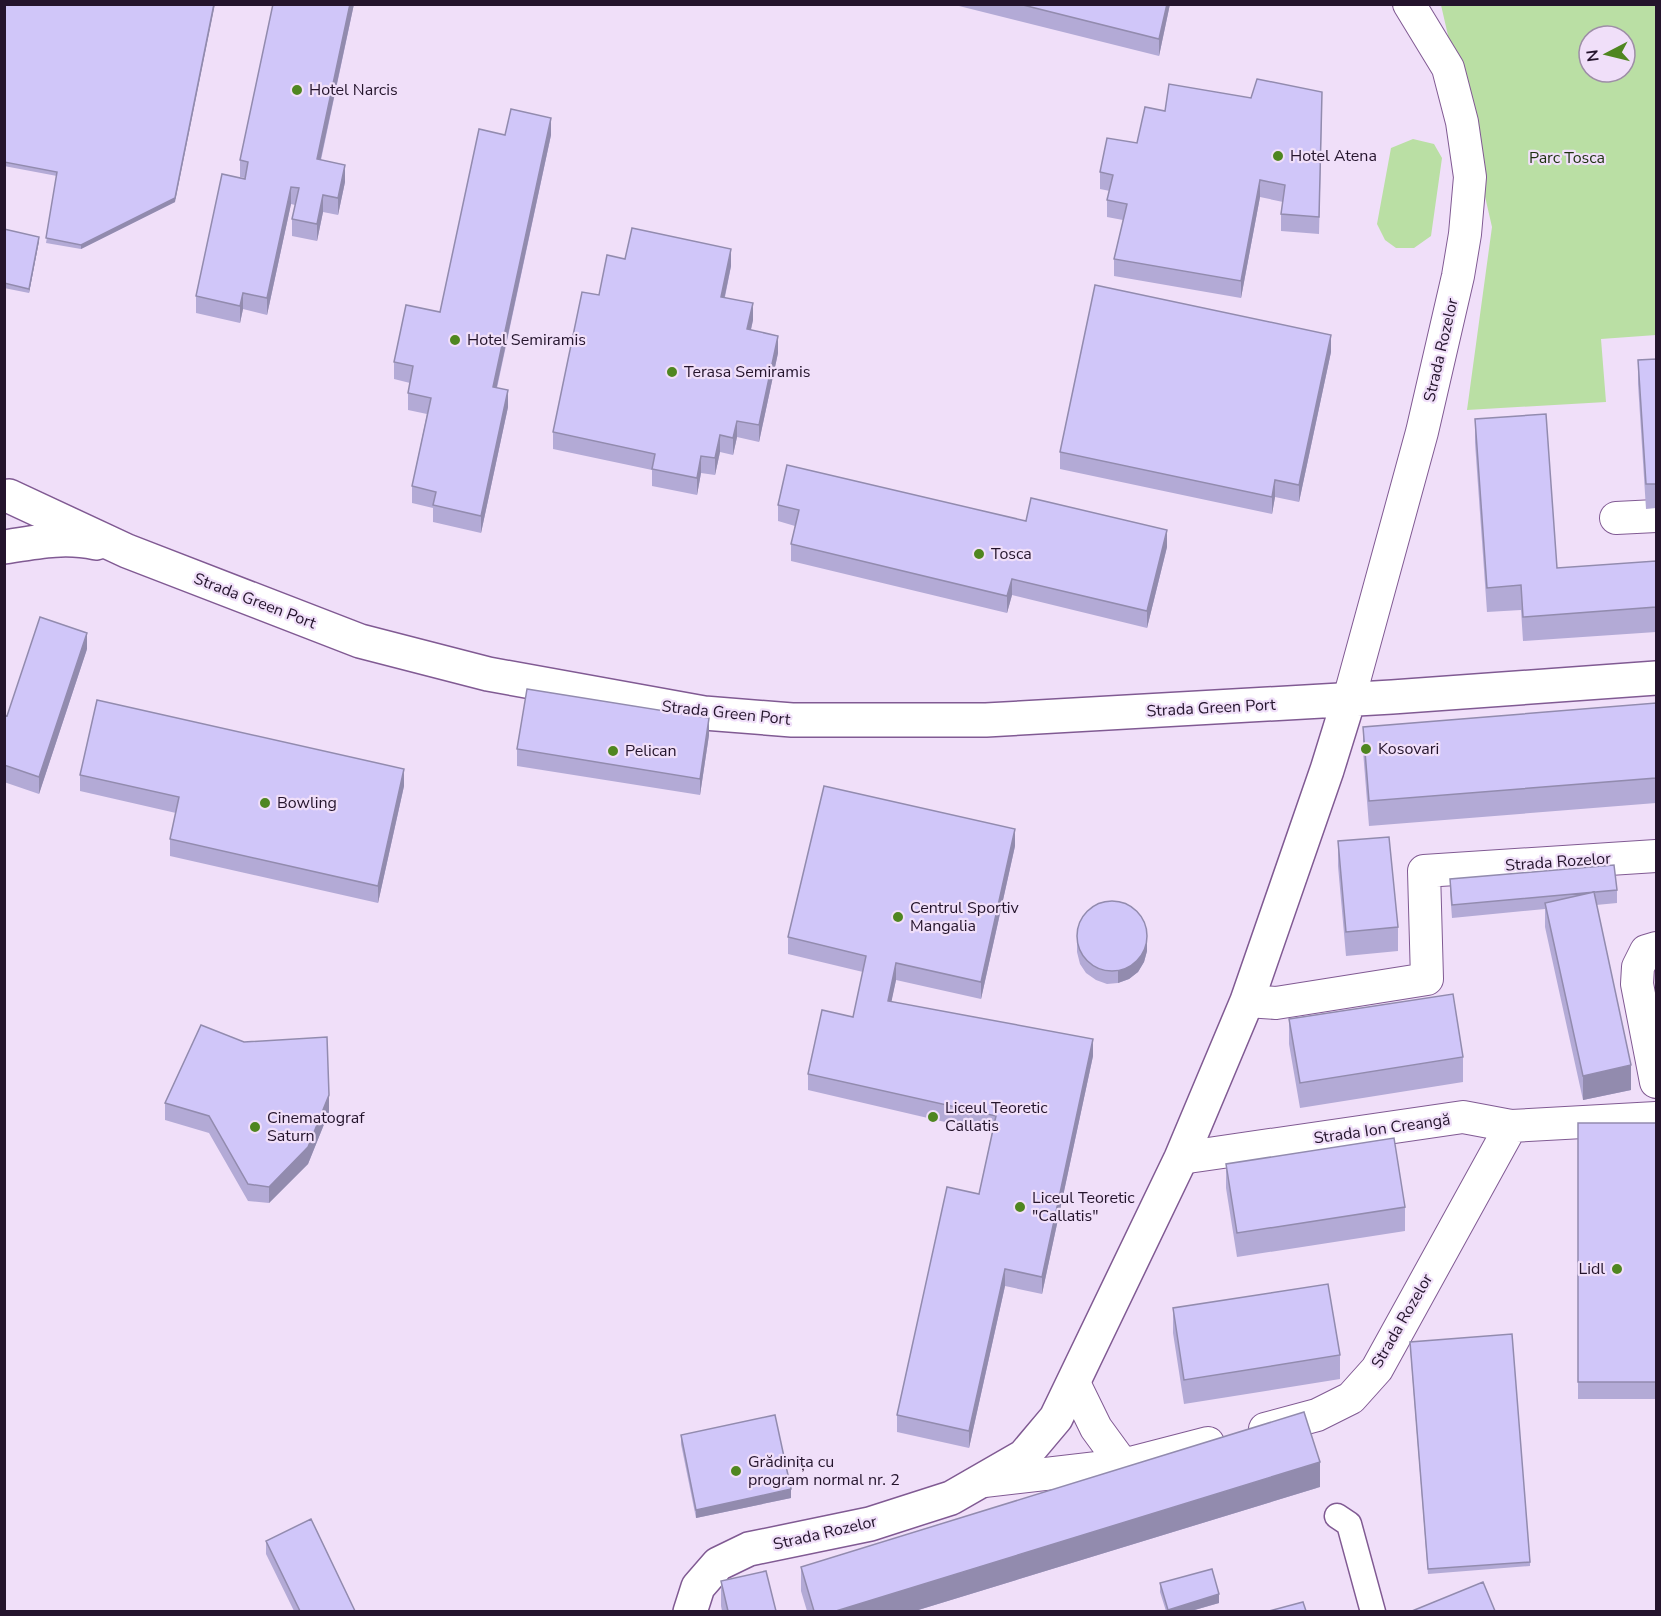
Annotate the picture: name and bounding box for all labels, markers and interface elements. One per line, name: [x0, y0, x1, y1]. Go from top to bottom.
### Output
north arrow: [1577, 24, 1637, 84]
text: N: [1581, 48, 1605, 63]
place label: Hotel Narcis: [309, 79, 398, 101]
marker: Hotel Narcis: [290, 83, 304, 97]
place label: Hotel Atena: [1290, 145, 1377, 167]
park label: Parc Tosca: [1529, 147, 1605, 169]
marker: Hotel Atena: [1271, 149, 1285, 163]
street label: Strada Rozelor: [1418, 296, 1464, 404]
place label: Hotel Semiramis: [467, 329, 586, 351]
marker: Hotel Semiramis: [448, 333, 462, 347]
place label: Terasa Semiramis: [684, 361, 810, 383]
marker: Terasa Semiramis: [665, 365, 679, 379]
place label: Tosca: [991, 543, 1032, 565]
marker: Tosca: [972, 547, 986, 561]
street label: Strada Green Port: [191, 568, 320, 635]
street label: Strada Green Port: [1146, 694, 1277, 722]
street label: Strada Green Port: [661, 695, 792, 731]
place label: Kosovari: [1378, 738, 1439, 760]
place label: Pelican: [625, 740, 677, 762]
marker: Kosovari: [1359, 742, 1373, 756]
marker: Pelican: [606, 744, 620, 758]
place label: Bowling: [277, 792, 337, 814]
marker: Bowling: [258, 796, 272, 810]
street label: Strada Rozelor: [1504, 847, 1612, 877]
place label: Centrul Sportiv Mangalia: [910, 897, 1019, 937]
marker: Centrul Sportiv Mangalia: [891, 910, 905, 924]
place label: Liceul Teoretic Callatis: [945, 1097, 1048, 1137]
place label: Cinematograf Saturn: [267, 1107, 365, 1147]
street label: Strada Ion Creangă: [1312, 1109, 1452, 1149]
marker: Liceul Teoretic Callatis: [926, 1110, 940, 1124]
marker: Cinematograf Saturn: [248, 1120, 262, 1134]
place label: Liceul Teoretic "Callatis": [1032, 1187, 1135, 1227]
marker: Liceul Teoretic "Callatis": [1013, 1200, 1027, 1214]
place label: Lidl: [1579, 1258, 1605, 1280]
marker: Lidl: [1610, 1262, 1624, 1276]
street label: Strada Rozelor: [1366, 1269, 1438, 1372]
place label: Grădinița cu program normal nr. 2: [748, 1451, 900, 1491]
marker: Grădinița cu program normal nr. 2: [729, 1464, 743, 1478]
street label: Strada Rozelor: [771, 1510, 879, 1556]

